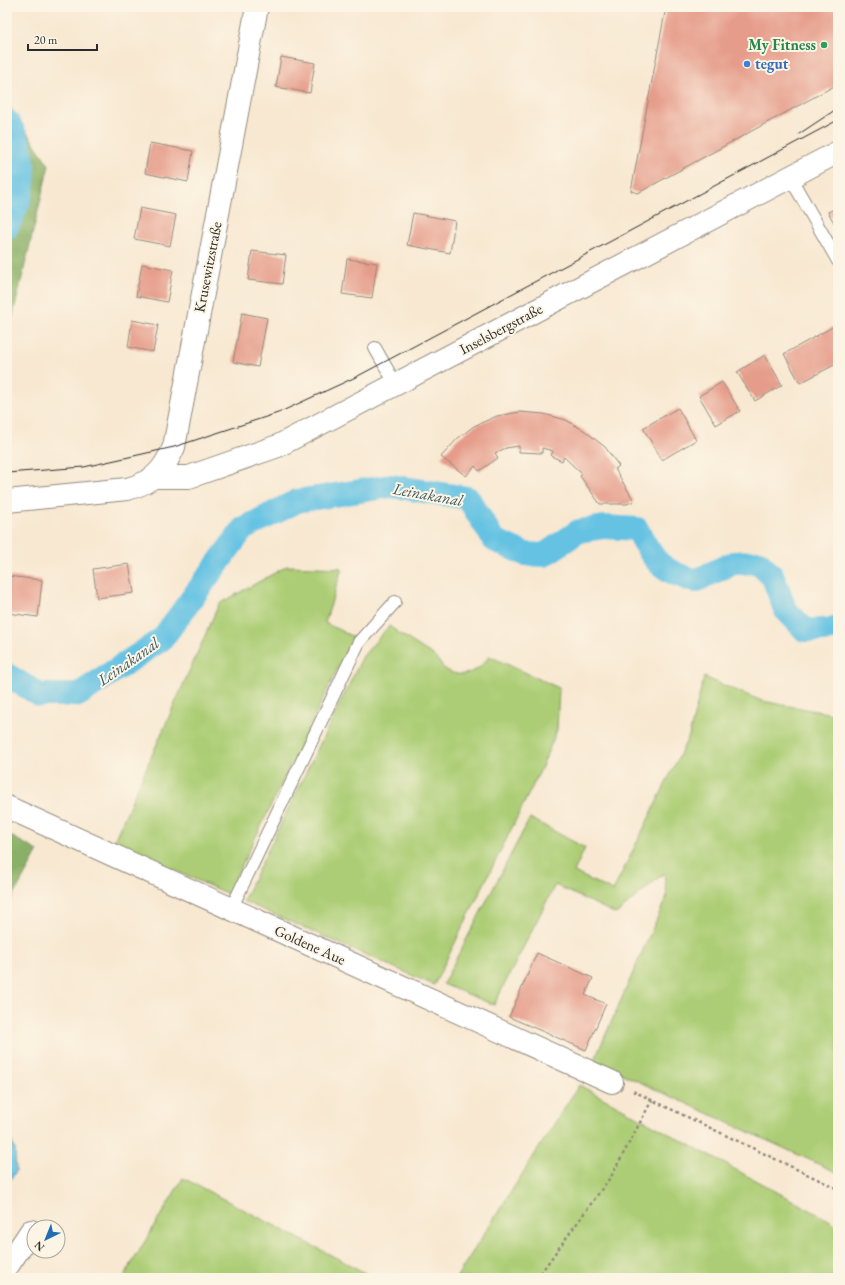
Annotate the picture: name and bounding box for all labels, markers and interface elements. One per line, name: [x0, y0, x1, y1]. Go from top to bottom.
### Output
scale bar: [28, 26, 97, 52]
text: 20 m: [34, 32, 58, 48]
place label: My Fitness: [748, 35, 816, 54]
marker: My Fitness: [819, 40, 829, 50]
place label: tegut: [755, 54, 789, 73]
marker: tegut: [742, 59, 752, 69]
street label: Krusewitzstraße: [189, 220, 226, 314]
street label: Inselsbergstraße: [456, 299, 546, 358]
water label: Leinakanal: [390, 478, 465, 511]
water label: Leinakanal: [93, 632, 164, 691]
street label: Goldene Aue: [272, 920, 349, 969]
north arrow: [26, 1219, 66, 1259]
text: N: [31, 1238, 47, 1254]

